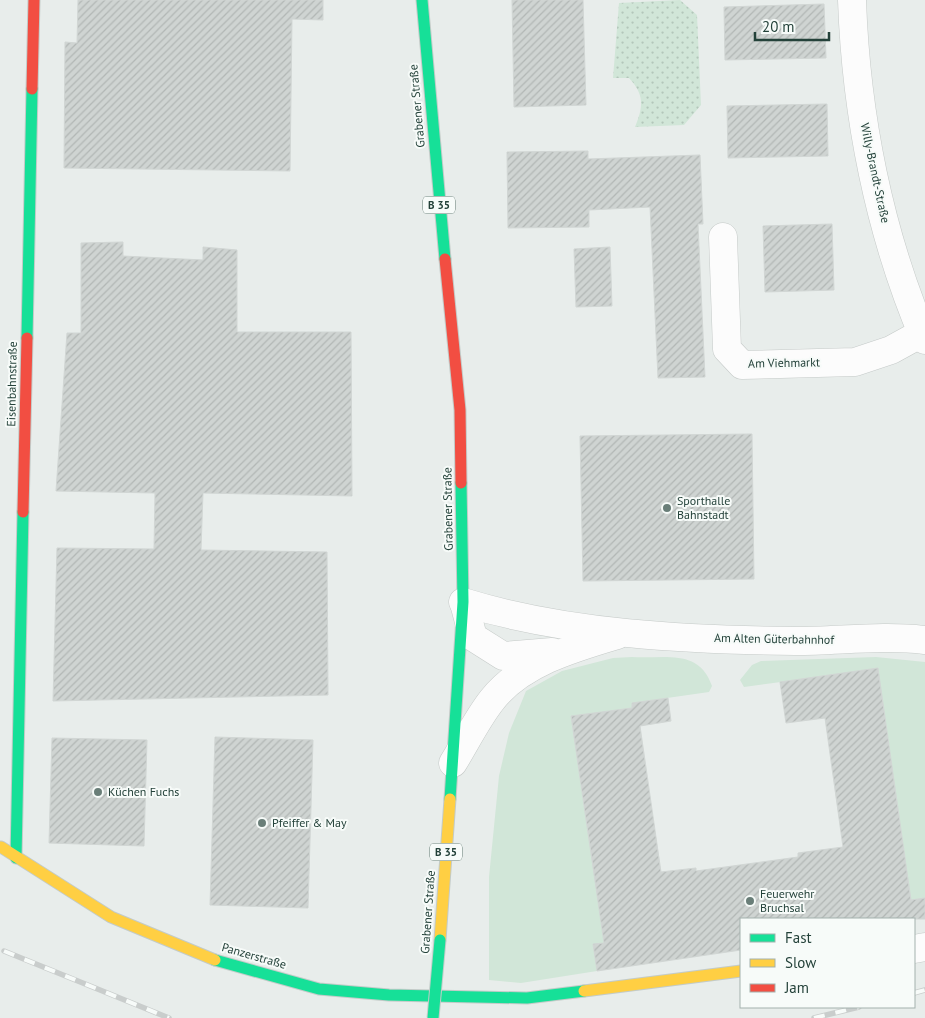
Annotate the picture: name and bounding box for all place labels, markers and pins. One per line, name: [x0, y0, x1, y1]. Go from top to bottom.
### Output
place label: Sporthalle Bahnstadt: [677, 493, 730, 522]
marker: Sporthalle Bahnstadt: [661, 502, 673, 514]
place label: Küchen Fuchs: [108, 784, 179, 799]
marker: Küchen Fuchs: [92, 786, 104, 798]
place label: Pfeiffer & May: [272, 815, 347, 830]
marker: Pfeiffer & May: [256, 817, 268, 829]
place label: Feuerwehr Bruchsal: [760, 886, 814, 915]
marker: Feuerwehr Bruchsal: [744, 895, 756, 907]

